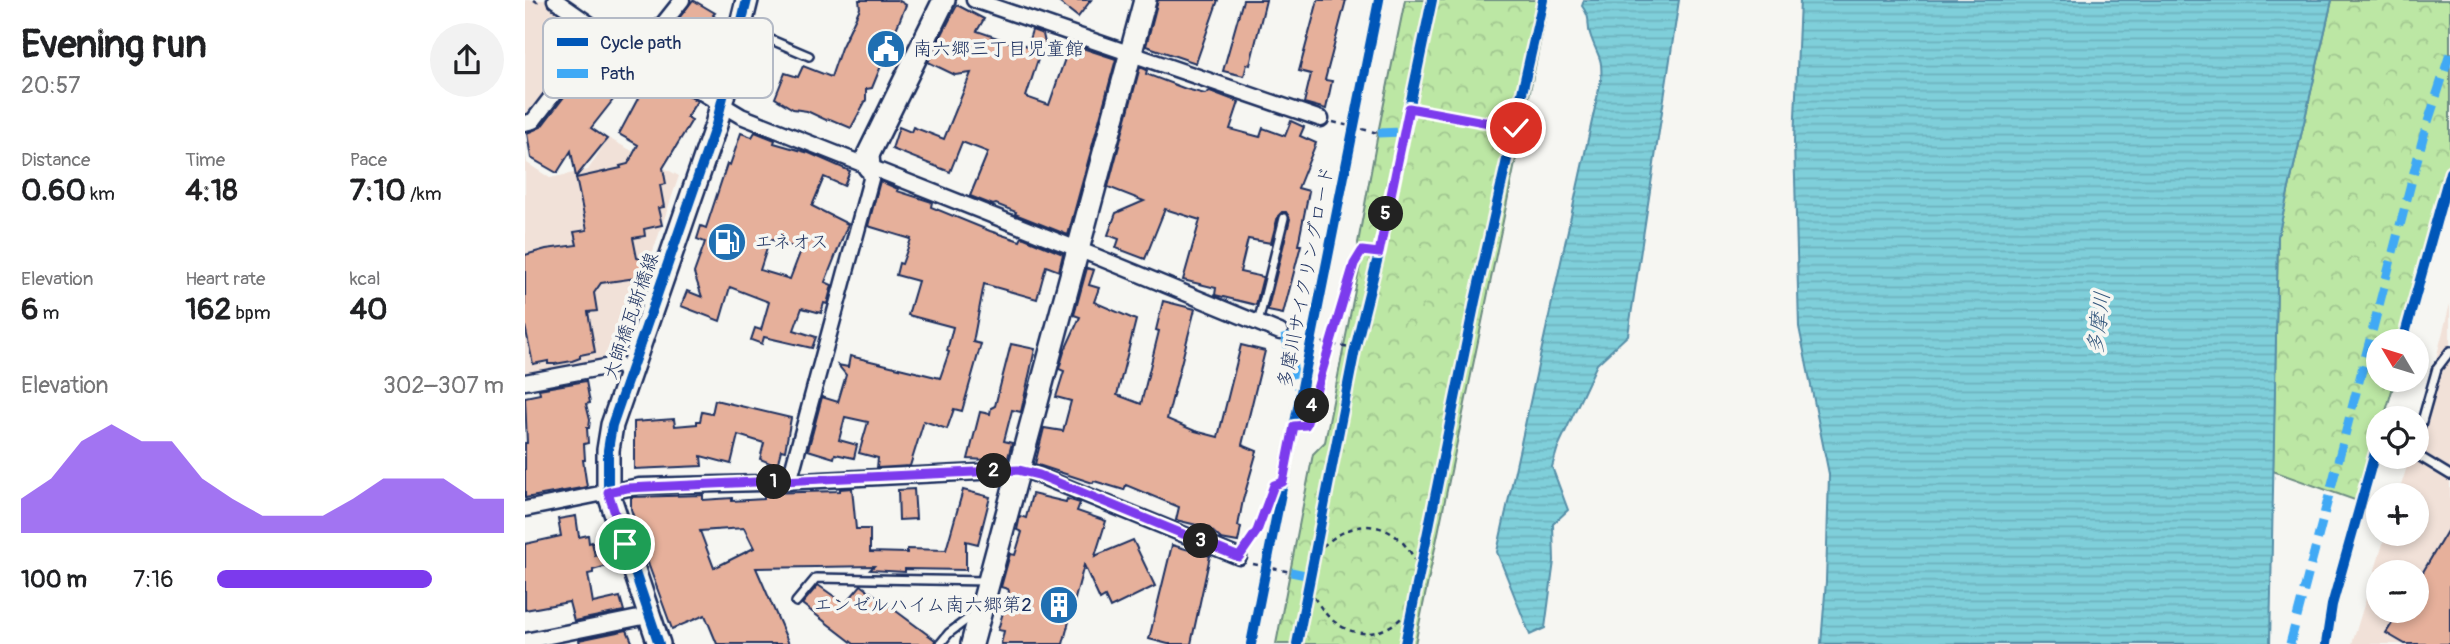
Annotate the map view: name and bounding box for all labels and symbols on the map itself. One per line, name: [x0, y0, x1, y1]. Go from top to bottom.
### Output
legend: [543, 18, 773, 98]
public building icon: 南六郷三丁目児童館: [865, 28, 907, 70]
text: Cycle path: [600, 31, 681, 55]
place label: 南六郷三丁目児童館: [913, 37, 1084, 61]
text: Path: [600, 62, 635, 86]
pin: [1486, 98, 1546, 158]
street label: 多摩川サイクリングロード: [1273, 164, 1339, 390]
pin: 5: [1369, 196, 1403, 232]
fuel station icon: エネオス: [706, 221, 748, 263]
place label: エネオス: [754, 230, 829, 254]
street label: 大師橋瓦斯橋線: [598, 249, 664, 383]
water label: 多摩川: [2082, 290, 2116, 356]
north arrow: [2366, 329, 2429, 392]
pin: 4: [1295, 388, 1329, 424]
pin: 2: [977, 454, 1011, 489]
pin: 1: [757, 464, 791, 500]
pin: [595, 514, 655, 574]
pin: 3: [1183, 524, 1219, 558]
building icon: エンゼルハイム南六郷第2: [1038, 584, 1080, 626]
place label: エンゼルハイム南六郷第2: [813, 593, 1032, 617]

